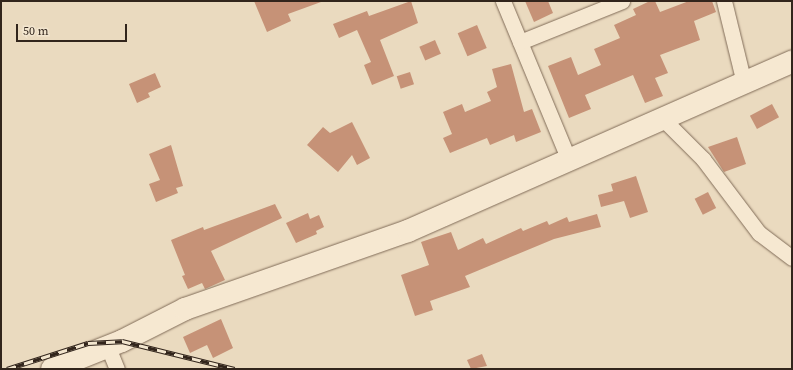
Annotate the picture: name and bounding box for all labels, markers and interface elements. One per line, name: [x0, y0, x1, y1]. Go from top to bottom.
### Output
scale bar: [18, 16, 129, 42]
text: 50 m: [23, 23, 49, 39]

